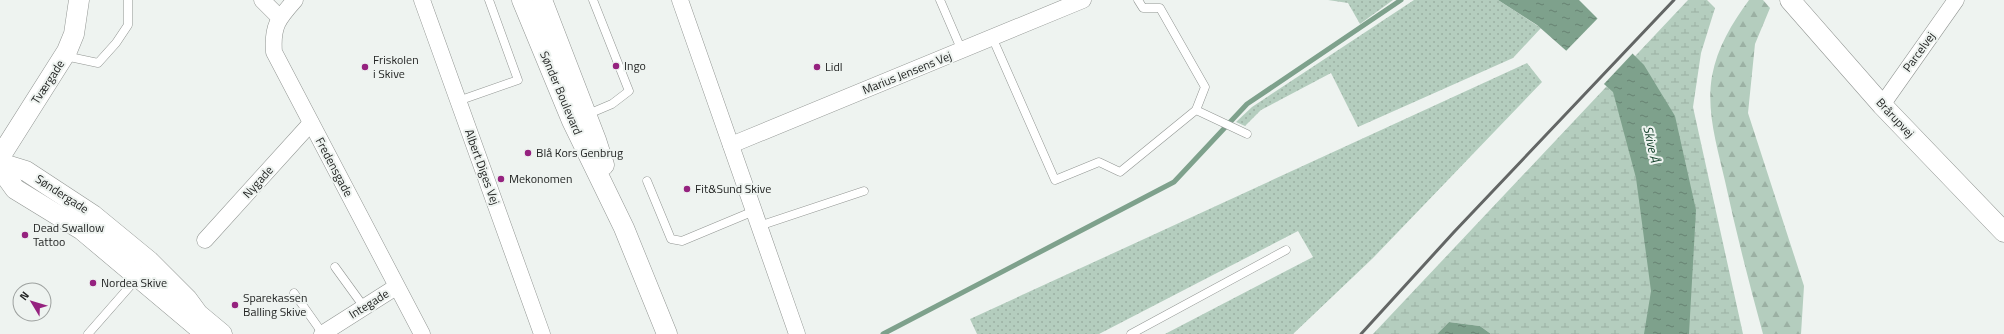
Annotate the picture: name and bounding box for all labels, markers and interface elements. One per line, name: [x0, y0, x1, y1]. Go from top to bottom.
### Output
street label: Parcelvej: [1898, 28, 1940, 76]
street label: Marius Jensens Vej: [859, 46, 954, 99]
street label: Sønder Boulevard: [535, 48, 588, 138]
place label: Friskolen i Skive: [373, 50, 419, 83]
street label: Tværgade: [26, 56, 69, 108]
place label: Ingo: [624, 56, 646, 75]
place label: Lidl: [825, 57, 843, 76]
marker: Ingo: [611, 61, 621, 71]
marker: Friskolen i Skive: [360, 62, 370, 72]
marker: Lidl: [812, 62, 822, 72]
street label: Brårupvej: [1872, 93, 1919, 142]
water label: Skive Å: [1638, 124, 1666, 165]
street label: Albert Diges Vej: [460, 126, 505, 207]
street label: Fredensgade: [311, 134, 358, 200]
place label: Blå Kors Genbrug: [536, 143, 623, 162]
marker: Blå Kors Genbrug: [523, 148, 533, 158]
street label: Nygade: [238, 161, 278, 202]
street label: Søndergade: [32, 169, 93, 218]
place label: Mekonomen: [509, 169, 572, 188]
marker: Mekonomen: [496, 174, 506, 184]
place label: Fit&Sund Skive: [695, 179, 771, 198]
marker: Fit&Sund Skive: [682, 184, 692, 194]
place label: Dead Swallow Tattoo: [33, 218, 104, 251]
marker: Dead Swallow Tattoo: [20, 230, 30, 240]
place label: Nordea Skive: [101, 273, 167, 292]
marker: Nordea Skive: [88, 278, 98, 288]
north arrow: [12, 282, 52, 322]
street label: Integade: [345, 284, 393, 323]
text: N: [15, 288, 33, 304]
place label: Sparekassen Balling Skive: [243, 288, 307, 321]
marker: Sparekassen Balling Skive: [230, 300, 240, 310]

